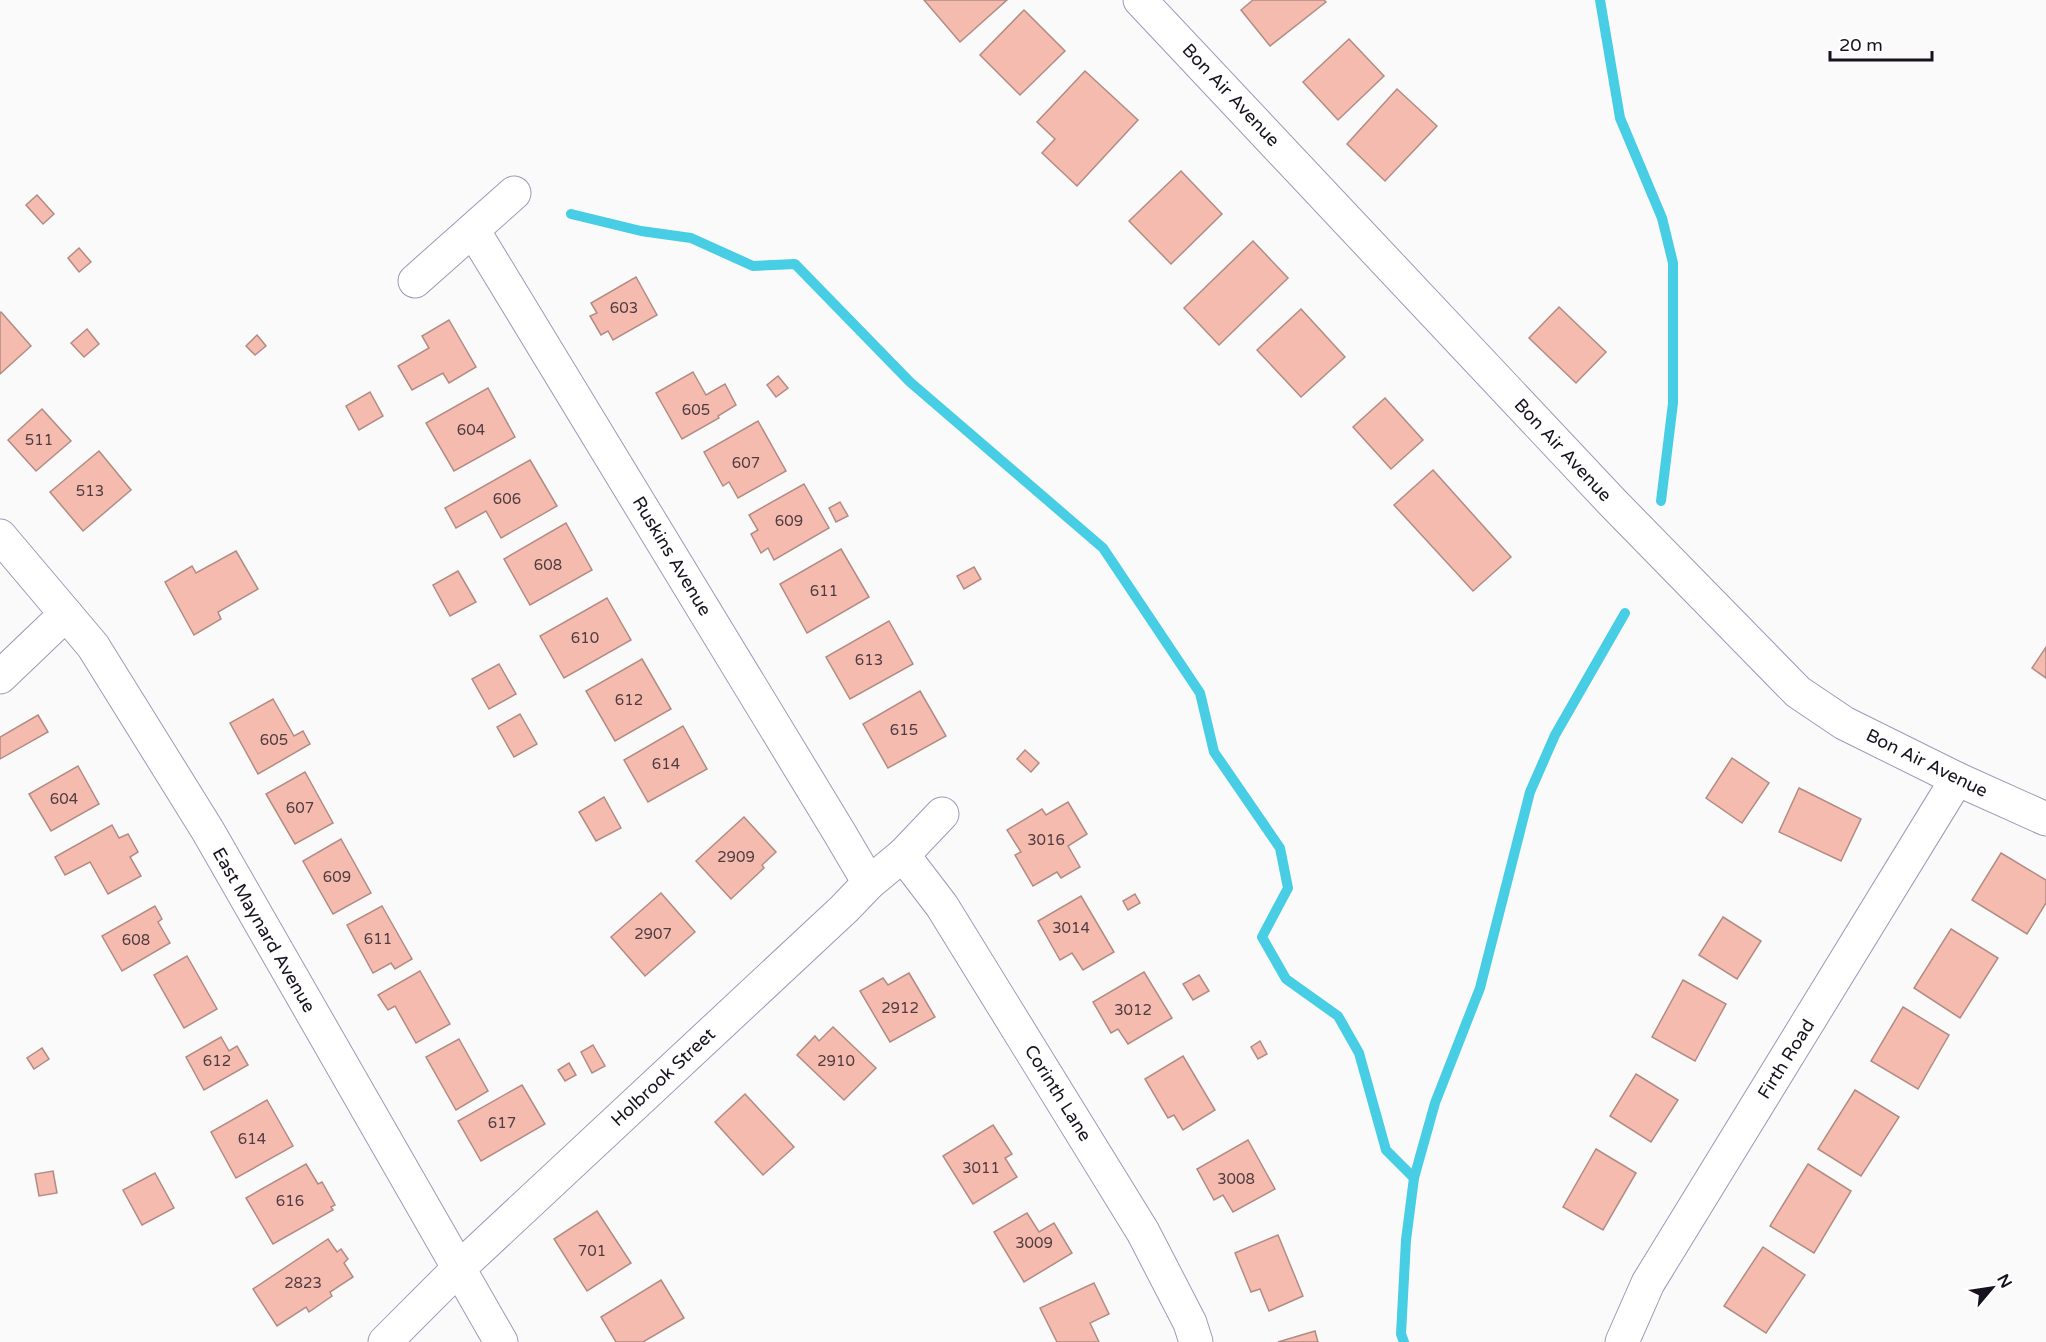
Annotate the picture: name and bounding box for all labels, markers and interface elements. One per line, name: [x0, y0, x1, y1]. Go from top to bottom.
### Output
scale bar: [1830, 24, 1932, 62]
text: 20 m: [1839, 34, 1883, 56]
street label: Bon Air Avenue: [1178, 39, 1284, 151]
house number: 603: [610, 299, 638, 317]
street label: Bon Air Avenue: [1510, 394, 1616, 506]
house number: 605: [682, 401, 710, 419]
house number: 604: [457, 421, 485, 439]
house number: 511: [25, 431, 53, 449]
house number: 607: [732, 454, 760, 472]
house number: 513: [76, 482, 104, 500]
house number: 606: [493, 490, 521, 508]
street label: Ruskins Avenue: [628, 492, 716, 620]
house number: 609: [775, 512, 803, 530]
house number: 608: [534, 556, 562, 574]
house number: 611: [810, 582, 838, 600]
house number: 610: [571, 629, 599, 647]
house number: 613: [855, 651, 883, 669]
house number: 612: [615, 691, 643, 709]
house number: 615: [890, 721, 918, 739]
street label: Bon Air Avenue: [1863, 724, 1991, 802]
house number: 605: [260, 731, 288, 749]
house number: 614: [652, 755, 680, 773]
house number: 604: [50, 790, 78, 808]
house number: 607: [286, 799, 314, 817]
house number: 3016: [1027, 831, 1065, 849]
street label: East Maynard Avenue: [208, 844, 320, 1016]
house number: 2909: [717, 848, 755, 866]
house number: 609: [323, 868, 351, 886]
house number: 3014: [1052, 919, 1090, 937]
house number: 2907: [634, 925, 672, 943]
house number: 611: [364, 930, 392, 948]
house number: 608: [122, 931, 150, 949]
house number: 2912: [881, 999, 919, 1017]
house number: 3012: [1114, 1001, 1152, 1019]
street label: Firth Road: [1753, 1015, 1819, 1103]
street label: Holbrook Street: [606, 1023, 720, 1131]
street label: Corinth Lane: [1020, 1041, 1096, 1145]
house number: 612: [203, 1052, 231, 1070]
house number: 2910: [817, 1052, 855, 1070]
house number: 617: [488, 1114, 516, 1132]
house number: 614: [238, 1130, 266, 1148]
house number: 3011: [962, 1159, 1000, 1177]
house number: 3008: [1217, 1170, 1255, 1188]
house number: 616: [276, 1192, 304, 1210]
house number: 3009: [1015, 1234, 1053, 1252]
house number: 701: [578, 1242, 606, 1260]
north arrow: [1962, 1258, 2022, 1318]
text: N: [1992, 1271, 2016, 1292]
house number: 2823: [284, 1274, 322, 1292]

